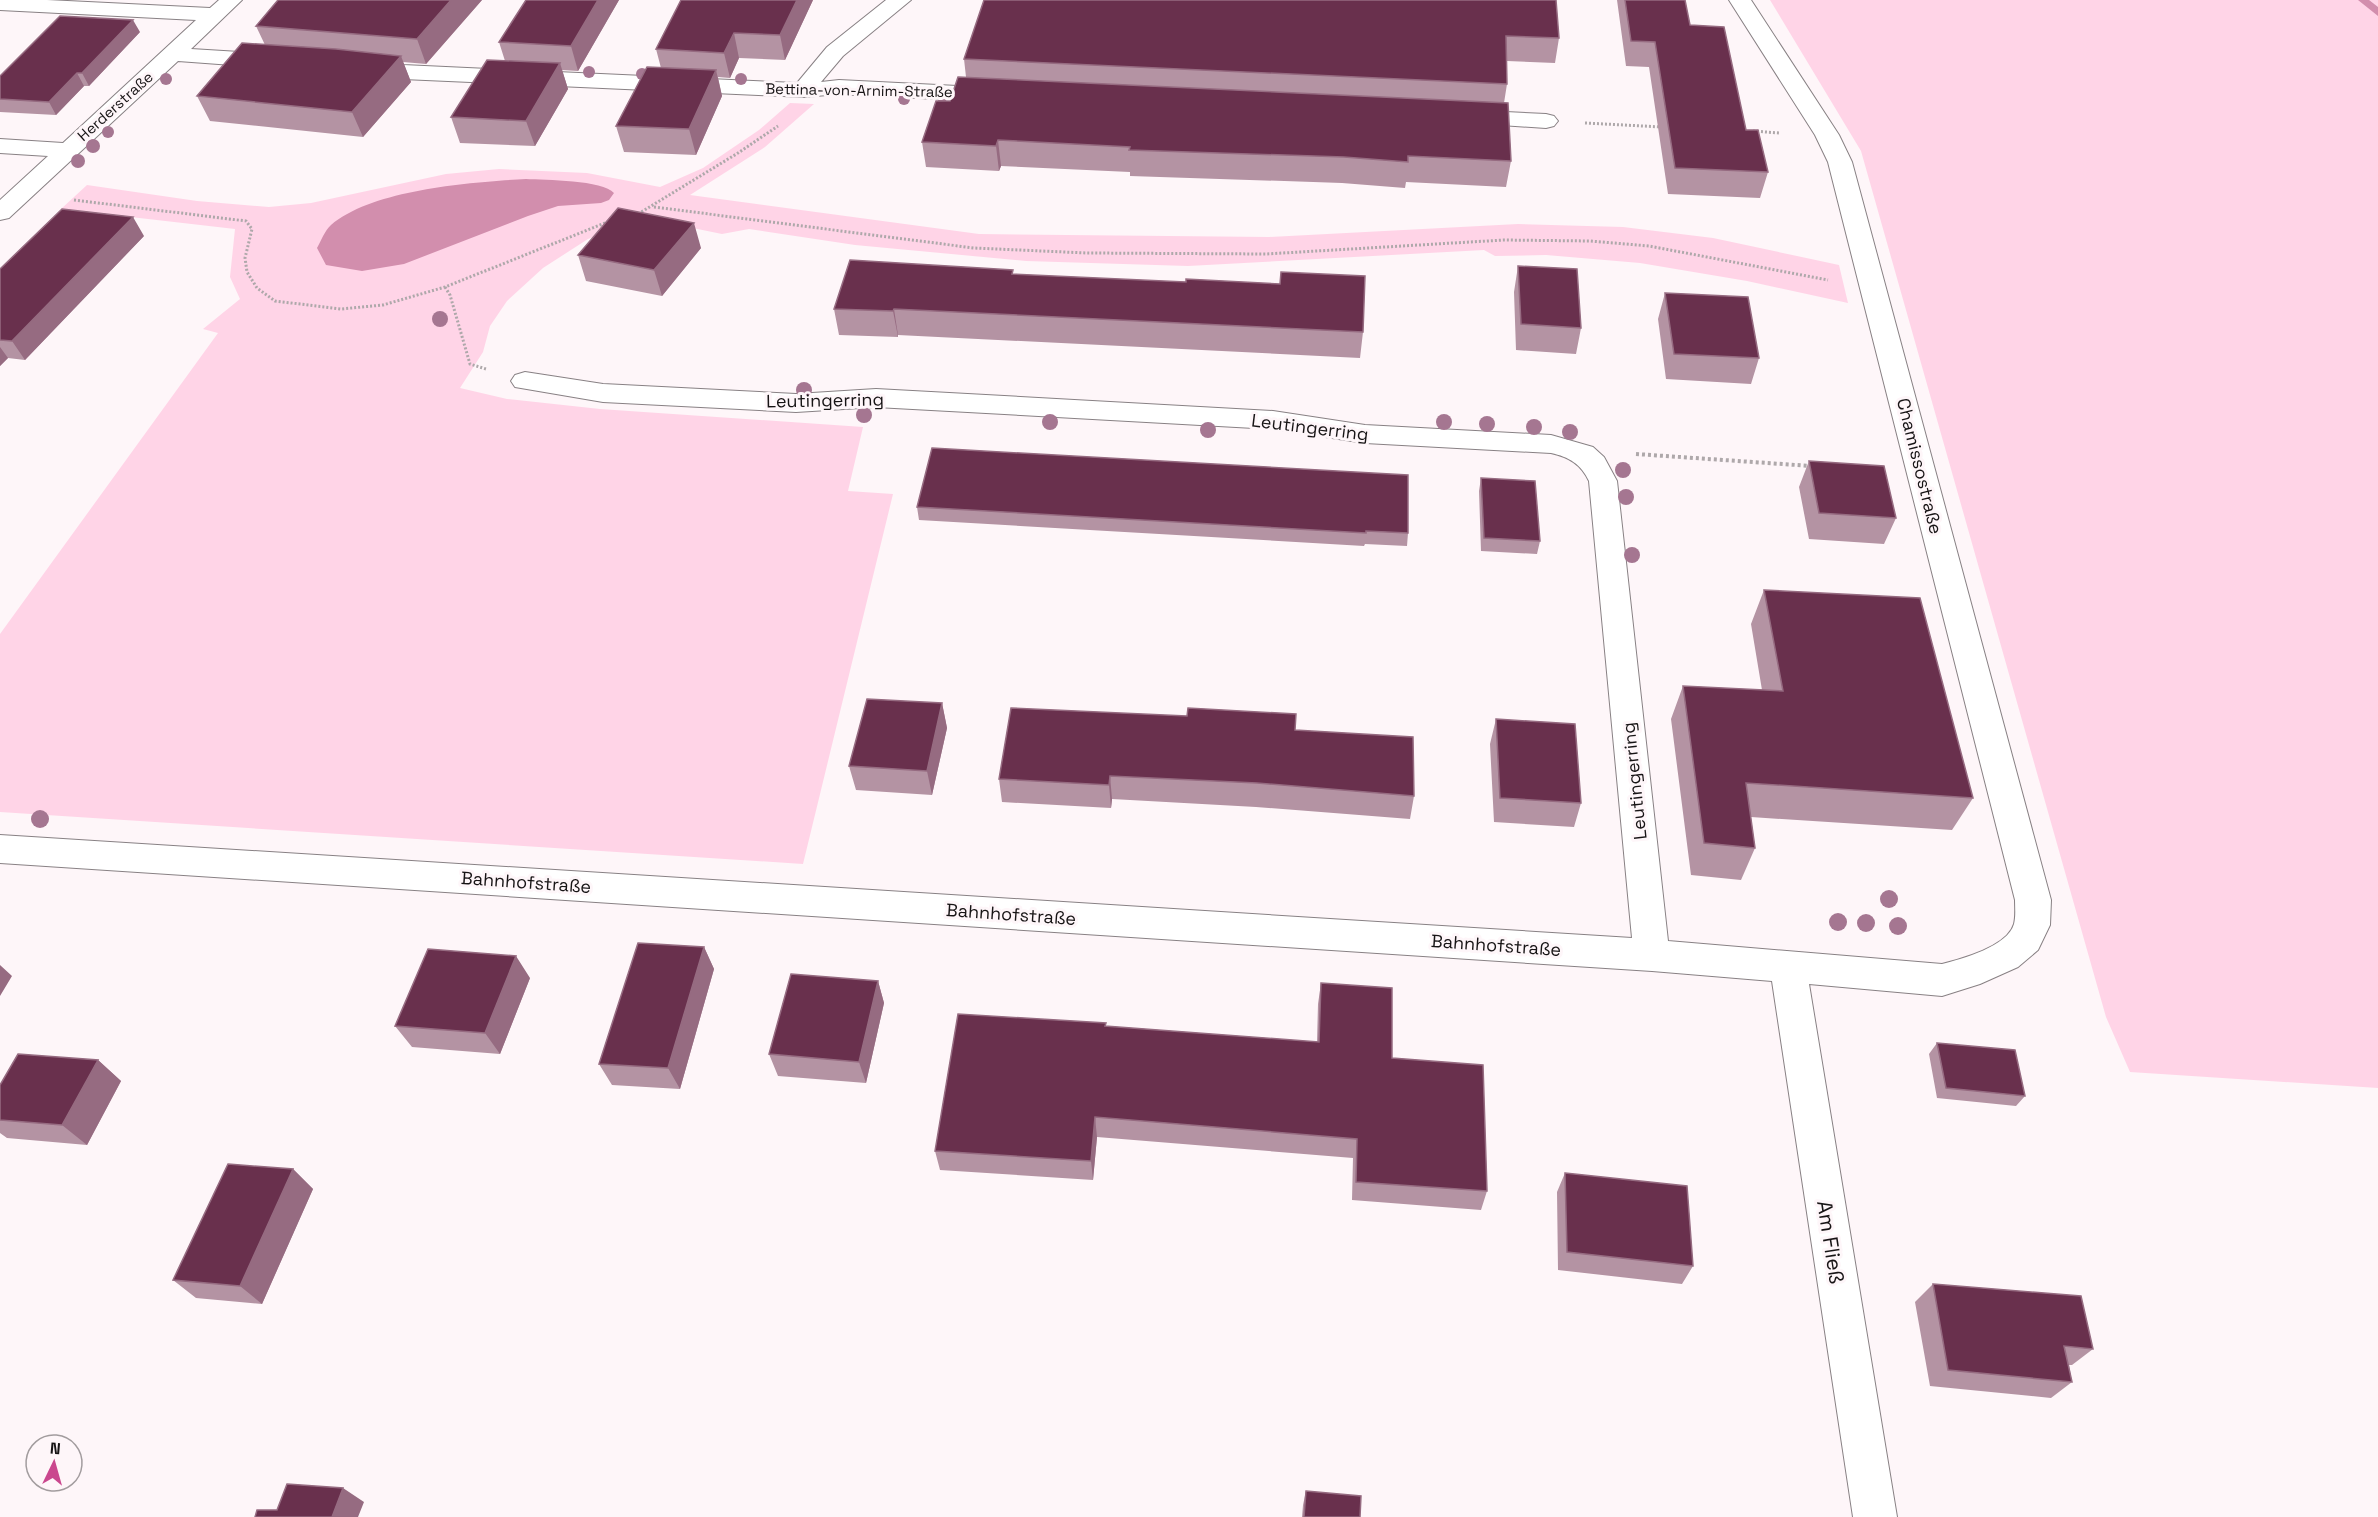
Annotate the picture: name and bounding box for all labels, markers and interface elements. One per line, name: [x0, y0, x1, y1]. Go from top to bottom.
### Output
street label: Herderstraße: [73, 67, 157, 145]
street label: Bettina-von-Arnim-Straße: [765, 79, 953, 101]
street label: Leutingerring: [766, 387, 884, 413]
street label: Chamissostraße: [1892, 396, 1948, 536]
street label: Leutingerring: [1250, 408, 1370, 446]
street label: Leutingerring: [1616, 721, 1652, 841]
street label: Bahnhofstraße: [460, 866, 592, 898]
street label: Bahnhofstraße: [945, 898, 1077, 930]
street label: Bahnhofstraße: [1430, 929, 1562, 961]
street label: Am Fließ: [1811, 1198, 1851, 1286]
north arrow: [24, 1433, 84, 1493]
text: N: [49, 1438, 62, 1459]

